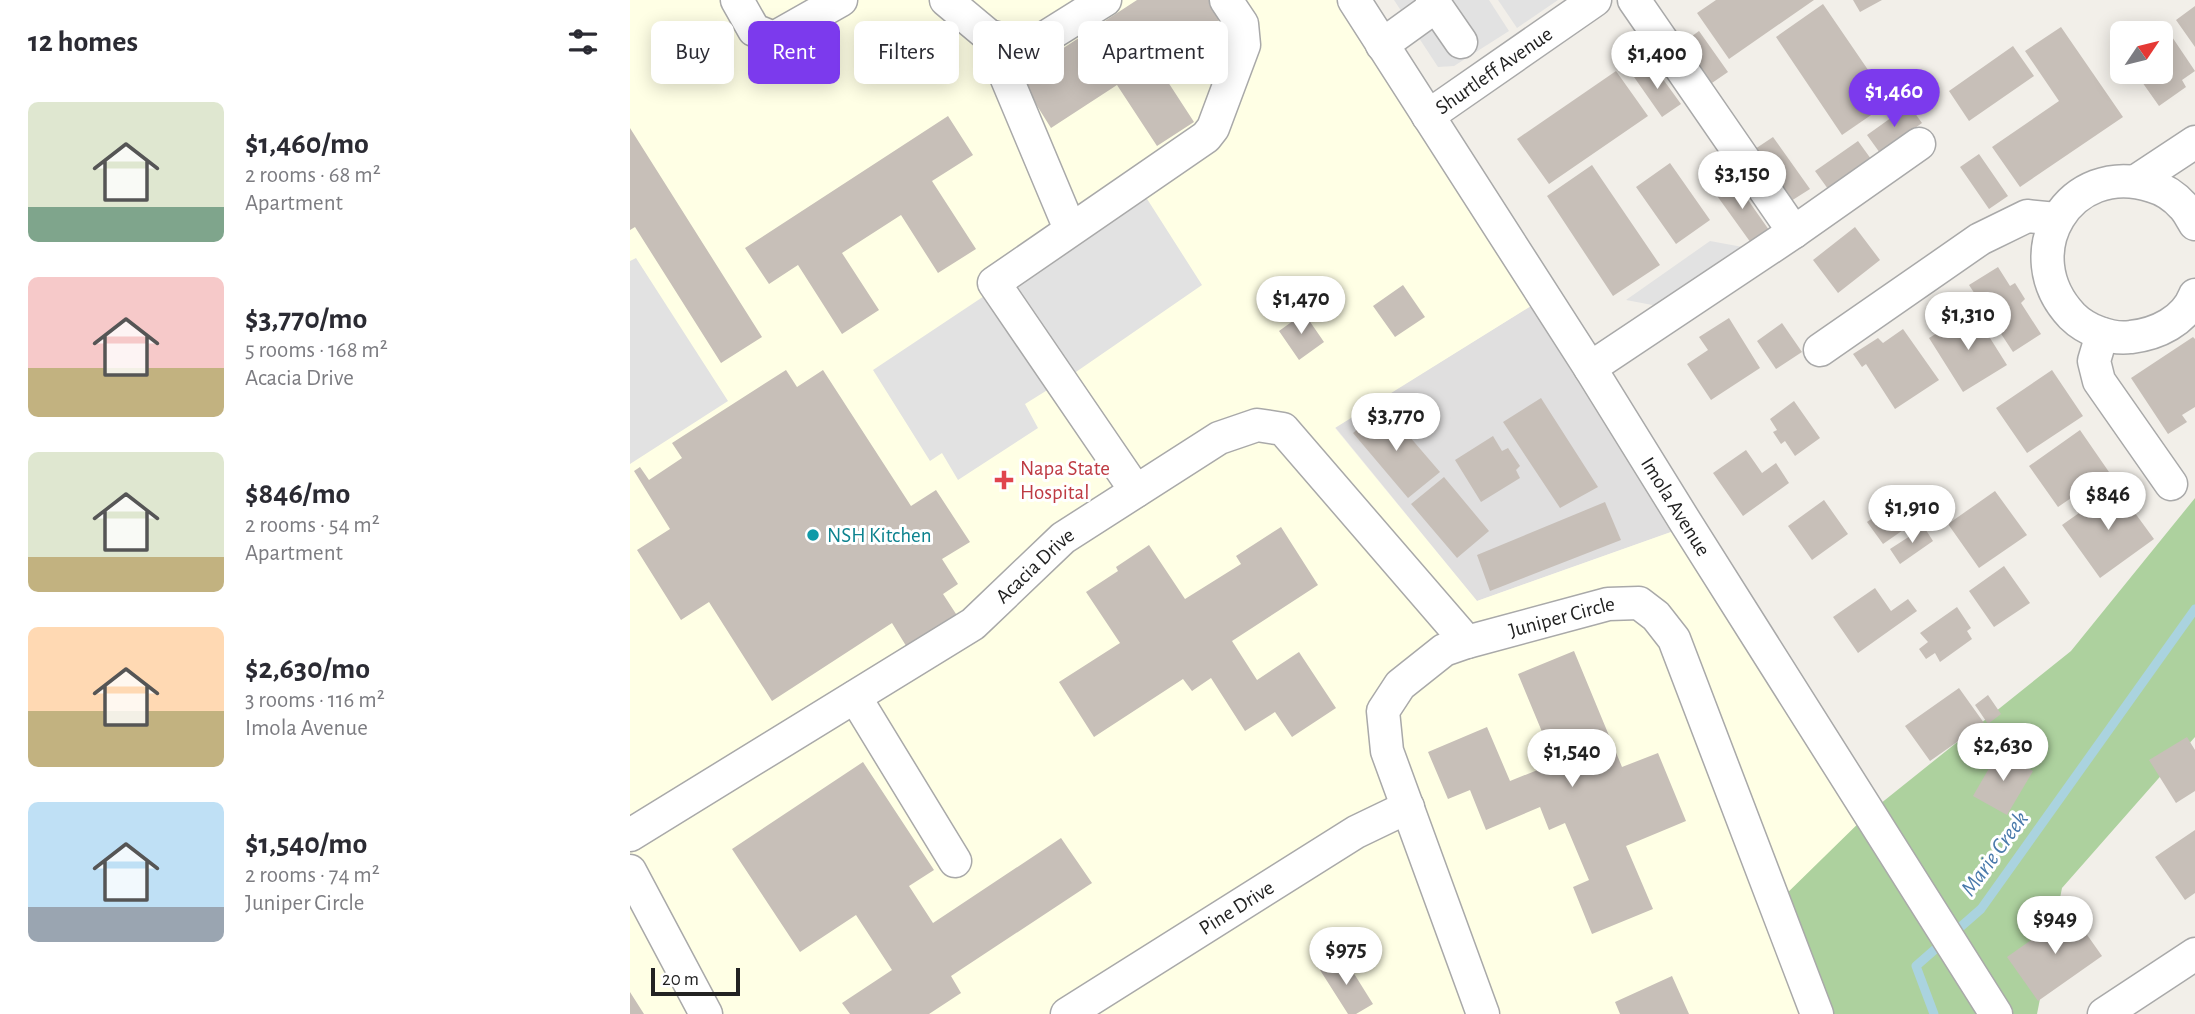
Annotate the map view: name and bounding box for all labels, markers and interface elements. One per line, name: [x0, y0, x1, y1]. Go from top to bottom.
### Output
chip: Buy: [651, 21, 734, 84]
chip: Rent: [748, 21, 840, 84]
chip: Filters: [854, 21, 959, 84]
chip: New: [973, 21, 1064, 84]
chip: Apartment: [1078, 21, 1228, 84]
north arrow: [2110, 21, 2174, 84]
map controls: [2110, 21, 2173, 84]
icon: filters: [564, 23, 602, 61]
street label: Shurtleff Avenue: [1431, 23, 1556, 118]
text: 12 homes: [28, 27, 138, 57]
pin: $1,400: [1600, 32, 1714, 91]
text: $1,400: [1627, 42, 1687, 65]
pin: $1,460: [1837, 69, 1951, 129]
text: $1,460: [1865, 80, 1923, 103]
text: $1,460/mo: [245, 129, 369, 159]
icon: home: [84, 130, 168, 214]
pin: $3,150: [1685, 152, 1799, 211]
text: $3,150: [1714, 162, 1770, 185]
text: 2 rooms · 68 m²: [245, 164, 381, 187]
text: Apartment: [245, 192, 343, 215]
pin: $1,470: [1244, 276, 1358, 336]
text: $1,470: [1272, 287, 1330, 310]
pin: $1,310: [1911, 292, 2025, 352]
text: $1,310: [1941, 303, 1995, 326]
text: $3,770/mo: [245, 304, 367, 334]
icon: home: [84, 305, 168, 389]
text: 5 rooms · 168 m²: [245, 339, 388, 362]
text: Acacia Drive: [245, 367, 354, 390]
pin: $3,770: [1339, 393, 1453, 453]
text: $3,770: [1367, 404, 1425, 427]
street label: Imola Avenue: [1637, 453, 1714, 560]
place label: Napa State Hospital: [1020, 458, 1110, 503]
marker: Napa State Hospital: [994, 470, 1014, 490]
pin: $846: [2067, 472, 2149, 532]
text: $846/mo: [245, 479, 350, 509]
icon: home: [84, 480, 168, 564]
text: $846: [2086, 483, 2130, 506]
pin: $1,910: [1855, 486, 1969, 545]
text: $1,910: [1884, 496, 1940, 519]
text: 2 rooms · 54 m²: [245, 514, 380, 537]
street label: Acacia Drive: [991, 523, 1078, 607]
place label: NSH Kitchen: [827, 525, 932, 546]
marker: NSH Kitchen: [805, 527, 821, 543]
text: Apartment: [245, 542, 343, 565]
street label: Juniper Circle: [1506, 593, 1615, 641]
text: $2,630/mo: [245, 654, 370, 684]
icon: home: [84, 655, 168, 739]
text: 3 rooms · 116 m²: [245, 689, 385, 712]
text: Imola Avenue: [245, 717, 368, 740]
pin: $2,630: [1946, 724, 2060, 783]
pin: $1,540: [1515, 730, 1629, 789]
text: $2,630: [1973, 734, 2033, 757]
text: $1,540: [1543, 740, 1601, 763]
water label: Marie Creek: [1957, 807, 2033, 900]
text: $1,540/mo: [245, 829, 367, 859]
icon: home: [84, 830, 168, 914]
text: 2 rooms · 74 m²: [245, 864, 380, 887]
street label: Pine Drive: [1195, 876, 1277, 939]
text: Juniper Circle: [245, 892, 364, 915]
pin: $949: [2014, 897, 2096, 956]
text: $949: [2033, 907, 2077, 930]
pin: $975: [1305, 928, 1387, 987]
text: $975: [1325, 938, 1367, 961]
scale bar: [651, 965, 740, 997]
text: 20 m: [662, 970, 699, 989]

